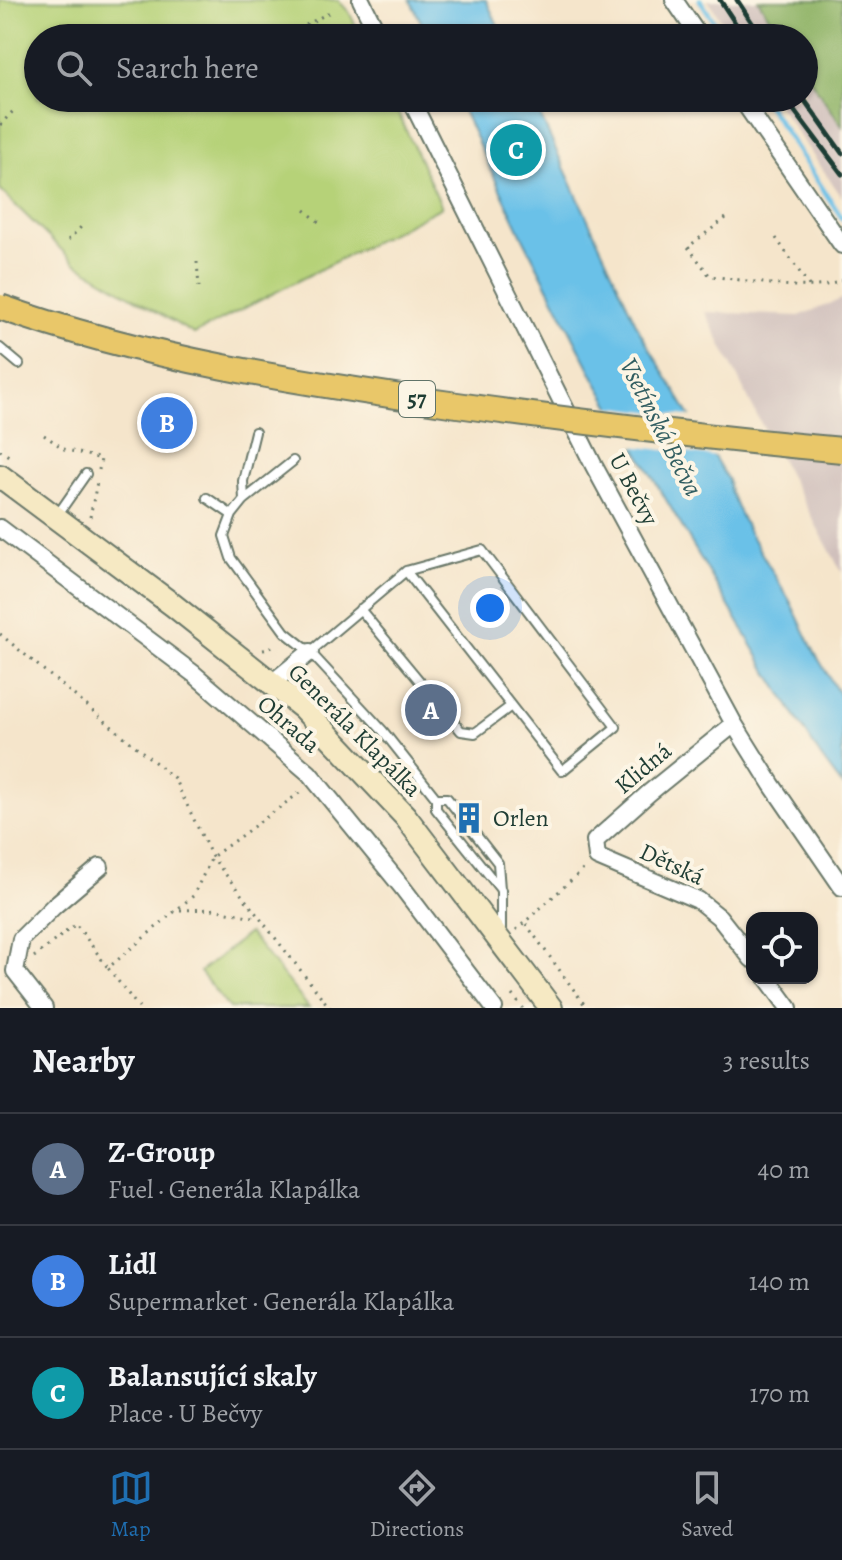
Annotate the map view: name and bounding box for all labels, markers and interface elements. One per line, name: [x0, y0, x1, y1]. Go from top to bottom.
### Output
search box: [24, 24, 818, 112]
icon: search: [52, 46, 96, 90]
text: Search here: [116, 48, 259, 88]
pin: C: [490, 120, 542, 180]
water label: Vsetínská Bečva: [611, 352, 711, 502]
road number: 57: [399, 381, 435, 417]
pin: B: [141, 393, 193, 453]
street label: U Bečvy: [602, 447, 666, 531]
your location: [470, 588, 510, 628]
street label: Generála Klapálka: [281, 656, 429, 804]
pin: A: [405, 680, 457, 740]
street label: Ohrada: [251, 688, 328, 761]
street label: Klidná: [608, 734, 679, 801]
building icon: Orlen: [452, 801, 486, 835]
place label: Orlen: [493, 802, 549, 834]
street label: Dětská: [635, 835, 710, 893]
map controls: [746, 912, 818, 984]
button: locate: [746, 912, 818, 984]
text: Nearby: [32, 1037, 135, 1084]
text: 3 results: [723, 1043, 810, 1078]
text: Z-Group: [108, 1132, 215, 1172]
text: A: [50, 1152, 66, 1187]
text: 40 m: [758, 1152, 810, 1187]
text: Fuel · Generála Klapálka: [108, 1172, 360, 1207]
text: Lidl: [108, 1244, 157, 1284]
text: B: [50, 1264, 66, 1299]
text: 140 m: [749, 1264, 810, 1299]
text: Supermarket · Generála Klapálka: [108, 1284, 454, 1319]
text: Balansující skaly: [108, 1356, 317, 1396]
text: C: [50, 1376, 66, 1411]
text: 170 m: [750, 1376, 810, 1411]
text: Place · U Bečvy: [108, 1396, 262, 1431]
tab: Map: [109, 1466, 153, 1544]
tab: Directions: [370, 1466, 464, 1544]
tab: Saved: [681, 1466, 733, 1544]

